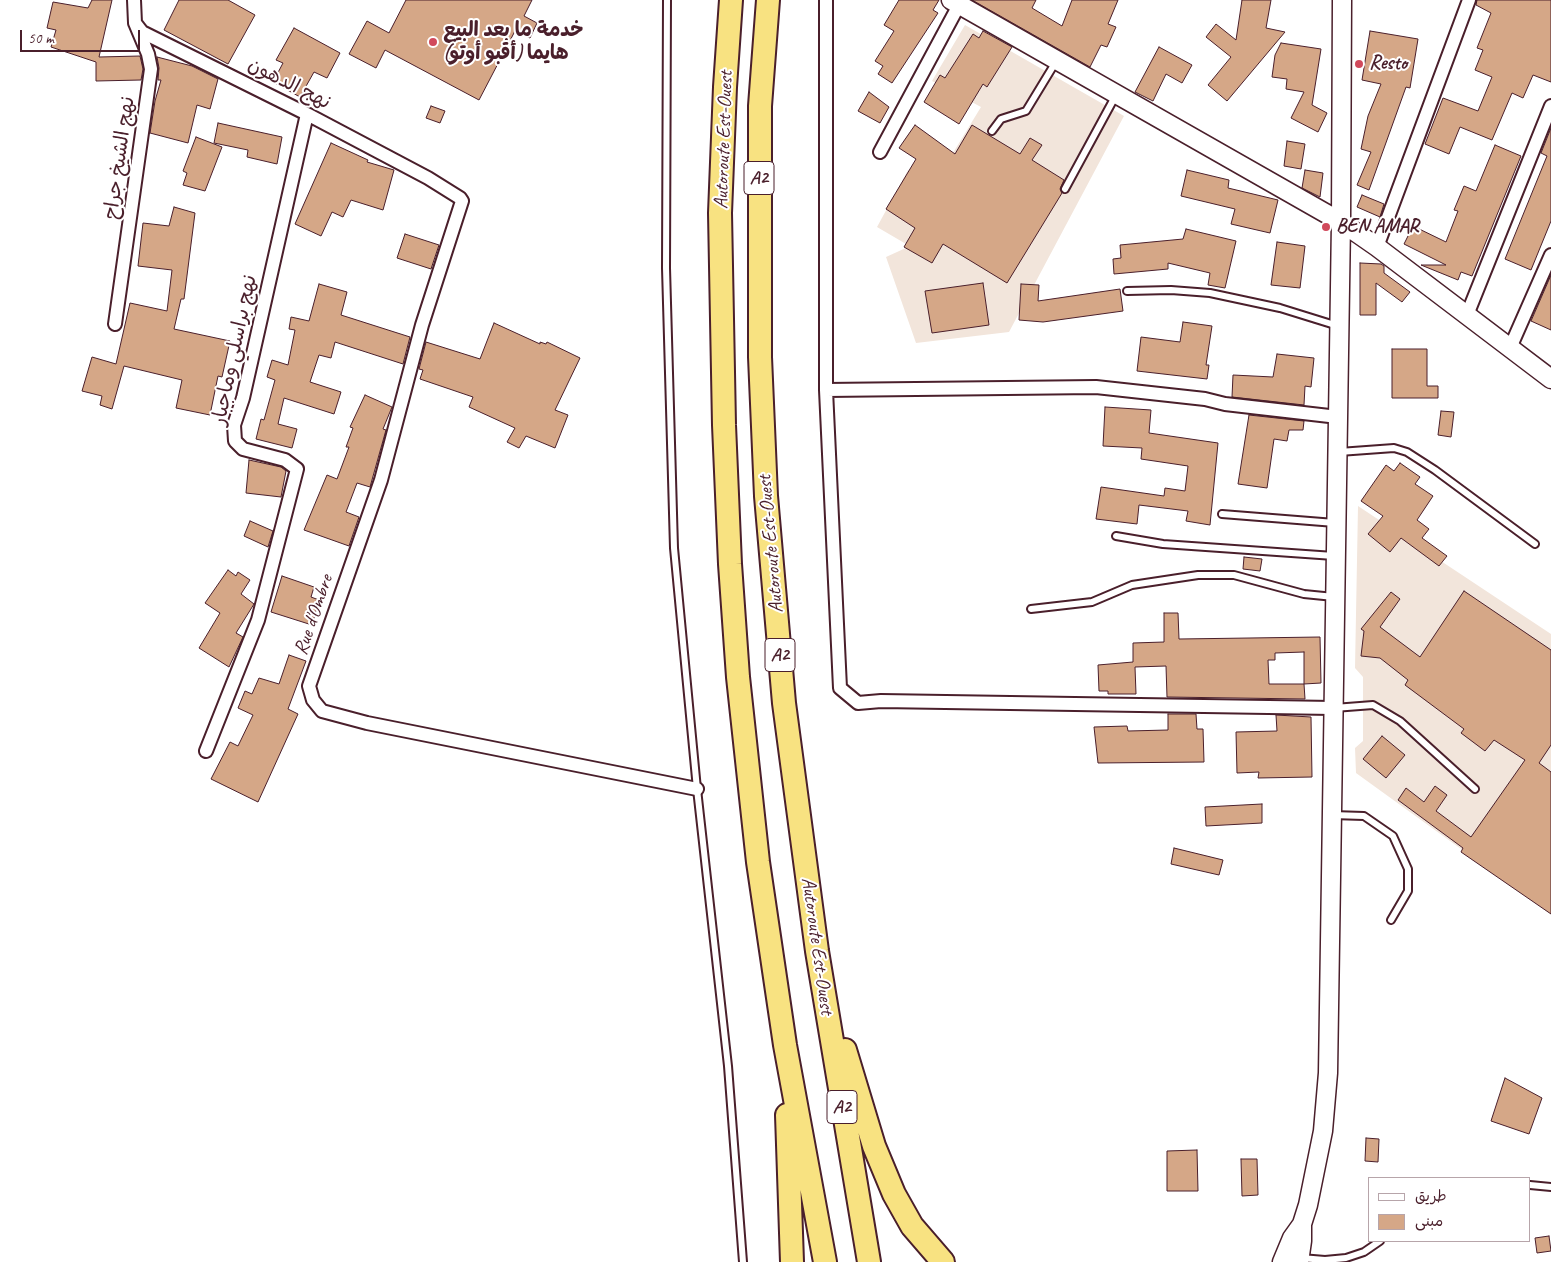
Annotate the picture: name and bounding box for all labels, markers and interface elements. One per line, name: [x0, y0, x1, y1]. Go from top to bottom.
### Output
place label: خدمة ما بعد البيع هايما (أقبو أوتو): [443, 19, 583, 66]
scale bar: [22, 20, 142, 52]
text: 50 m: [28, 29, 54, 48]
marker: خدمة ما بعد البيع هايما (أقبو أوتو): [427, 36, 439, 48]
place label: Resto: [1369, 52, 1407, 76]
street label: نهج الدهون: [244, 53, 334, 115]
marker: Resto: [1353, 58, 1365, 70]
street label: Autoroute Est-Ouest: [710, 70, 738, 210]
street label: نهج الشيخ جراح: [99, 95, 141, 221]
road number: A2: [744, 162, 774, 194]
place label: BEN AMAR: [1336, 215, 1418, 239]
marker: BEN AMAR: [1320, 221, 1332, 233]
street label: نهج براسلي وماجبار: [207, 273, 263, 427]
street label: Autoroute Est-Ouest: [753, 474, 789, 614]
street label: Rue d'Ombre: [289, 572, 339, 658]
road number: A2: [765, 638, 795, 672]
street label: Autoroute Est-Ouest: [795, 876, 839, 1016]
road number: A2: [827, 1090, 857, 1124]
legend: [1368, 1177, 1531, 1242]
text: طريق: [1415, 1187, 1447, 1206]
text: مبنى: [1415, 1212, 1443, 1231]

